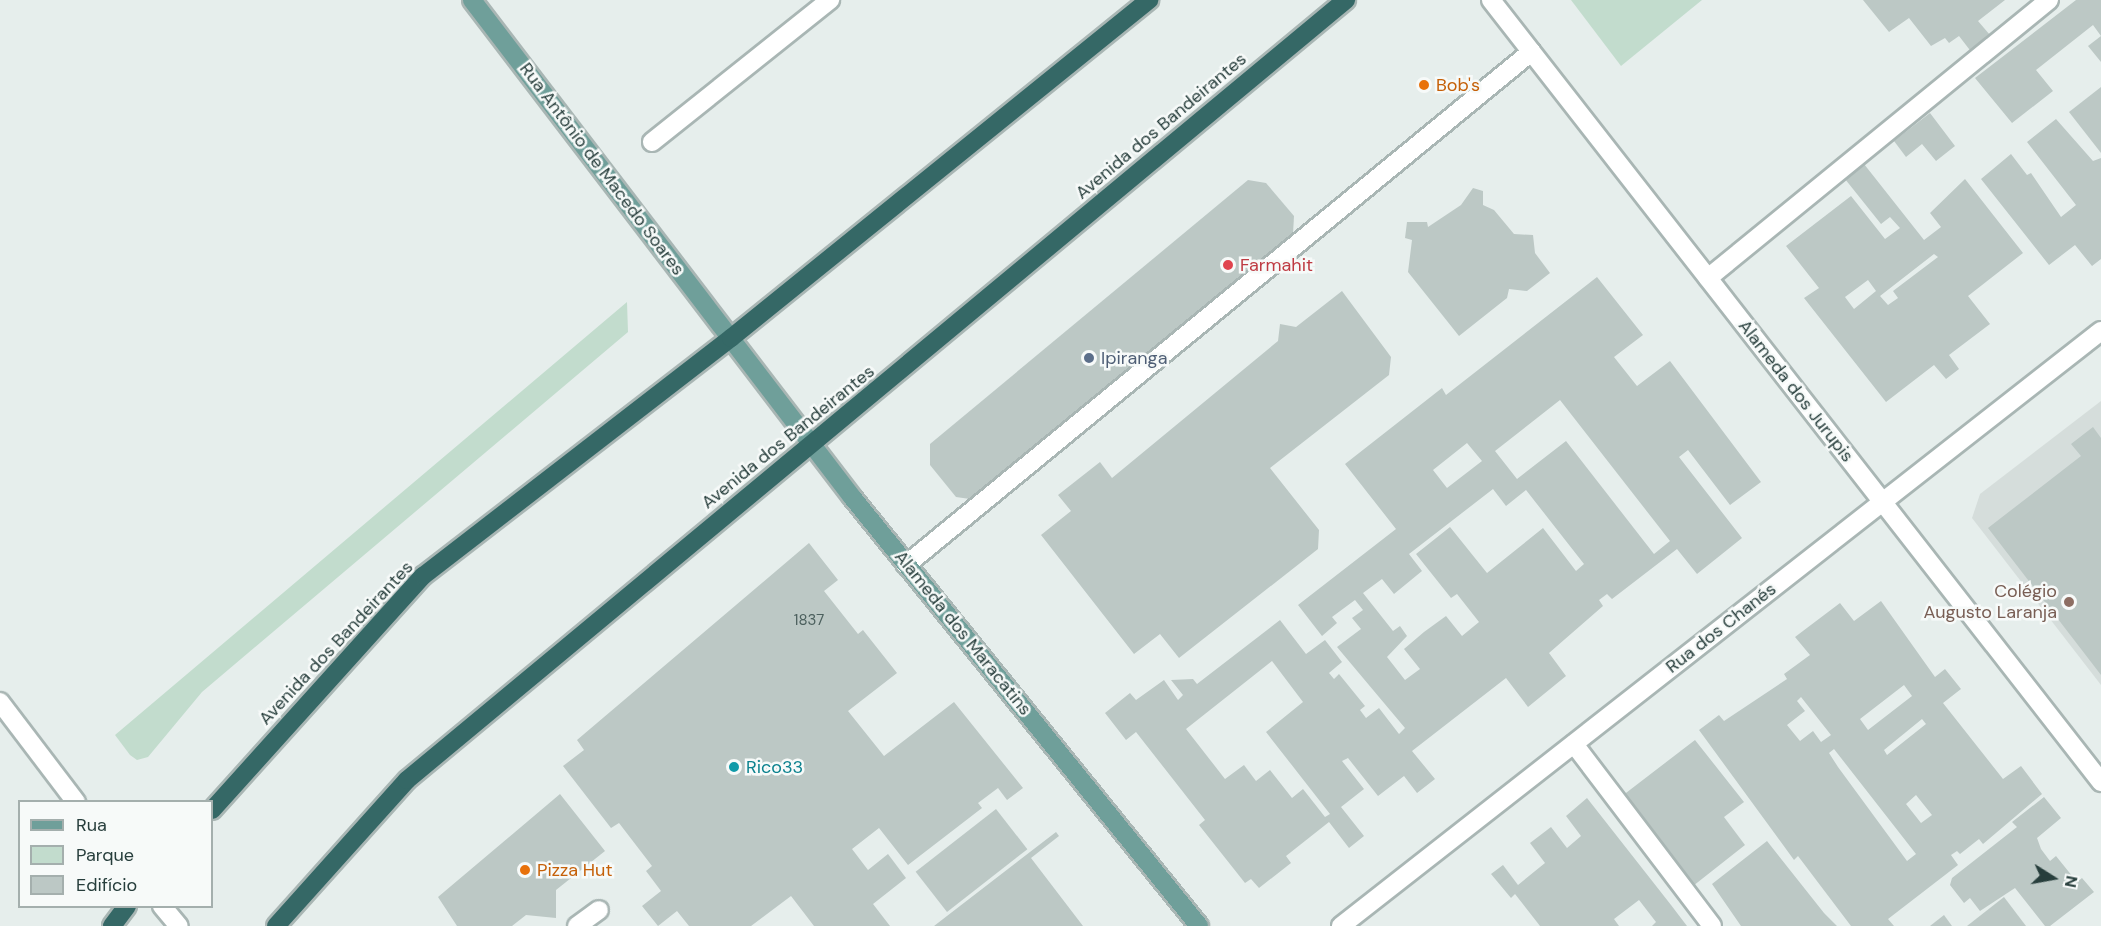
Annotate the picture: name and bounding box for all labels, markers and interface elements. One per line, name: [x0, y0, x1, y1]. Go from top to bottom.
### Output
street label: Avenida dos Bandeirantes: [1071, 48, 1251, 204]
street label: Rua Antônio de Macedo Soares: [515, 59, 689, 279]
place label: Bob's: [1436, 74, 1480, 96]
marker: Bob's: [1417, 78, 1431, 92]
place label: Farmahit: [1240, 254, 1313, 276]
marker: Farmahit: [1221, 258, 1235, 272]
street label: Alameda dos Jurupis: [1734, 316, 1858, 466]
place label: Ipiranga: [1101, 347, 1167, 369]
marker: Ipiranga: [1082, 351, 1096, 365]
street label: Avenida dos Bandeirantes: [697, 361, 879, 513]
street label: Alameda dos Maracatins: [890, 546, 1036, 720]
street label: Avenida dos Bandeirantes: [254, 557, 418, 729]
street label: Rua dos Chanés: [1662, 578, 1780, 678]
place label: Colégio Augusto Laranja: [1923, 581, 2057, 624]
marker: Colégio Augusto Laranja: [2062, 595, 2076, 609]
house number: 1837: [794, 612, 824, 630]
place label: Rico33: [746, 756, 803, 778]
marker: Rico33: [727, 760, 741, 774]
legend: [18, 800, 213, 908]
text: Rua: [76, 813, 107, 837]
text: Parque: [76, 843, 134, 867]
north arrow: [2023, 848, 2083, 908]
place label: Pizza Hut: [537, 859, 612, 881]
marker: Pizza Hut: [518, 863, 532, 877]
text: Edifício: [76, 873, 137, 897]
text: N: [2060, 874, 2083, 889]

